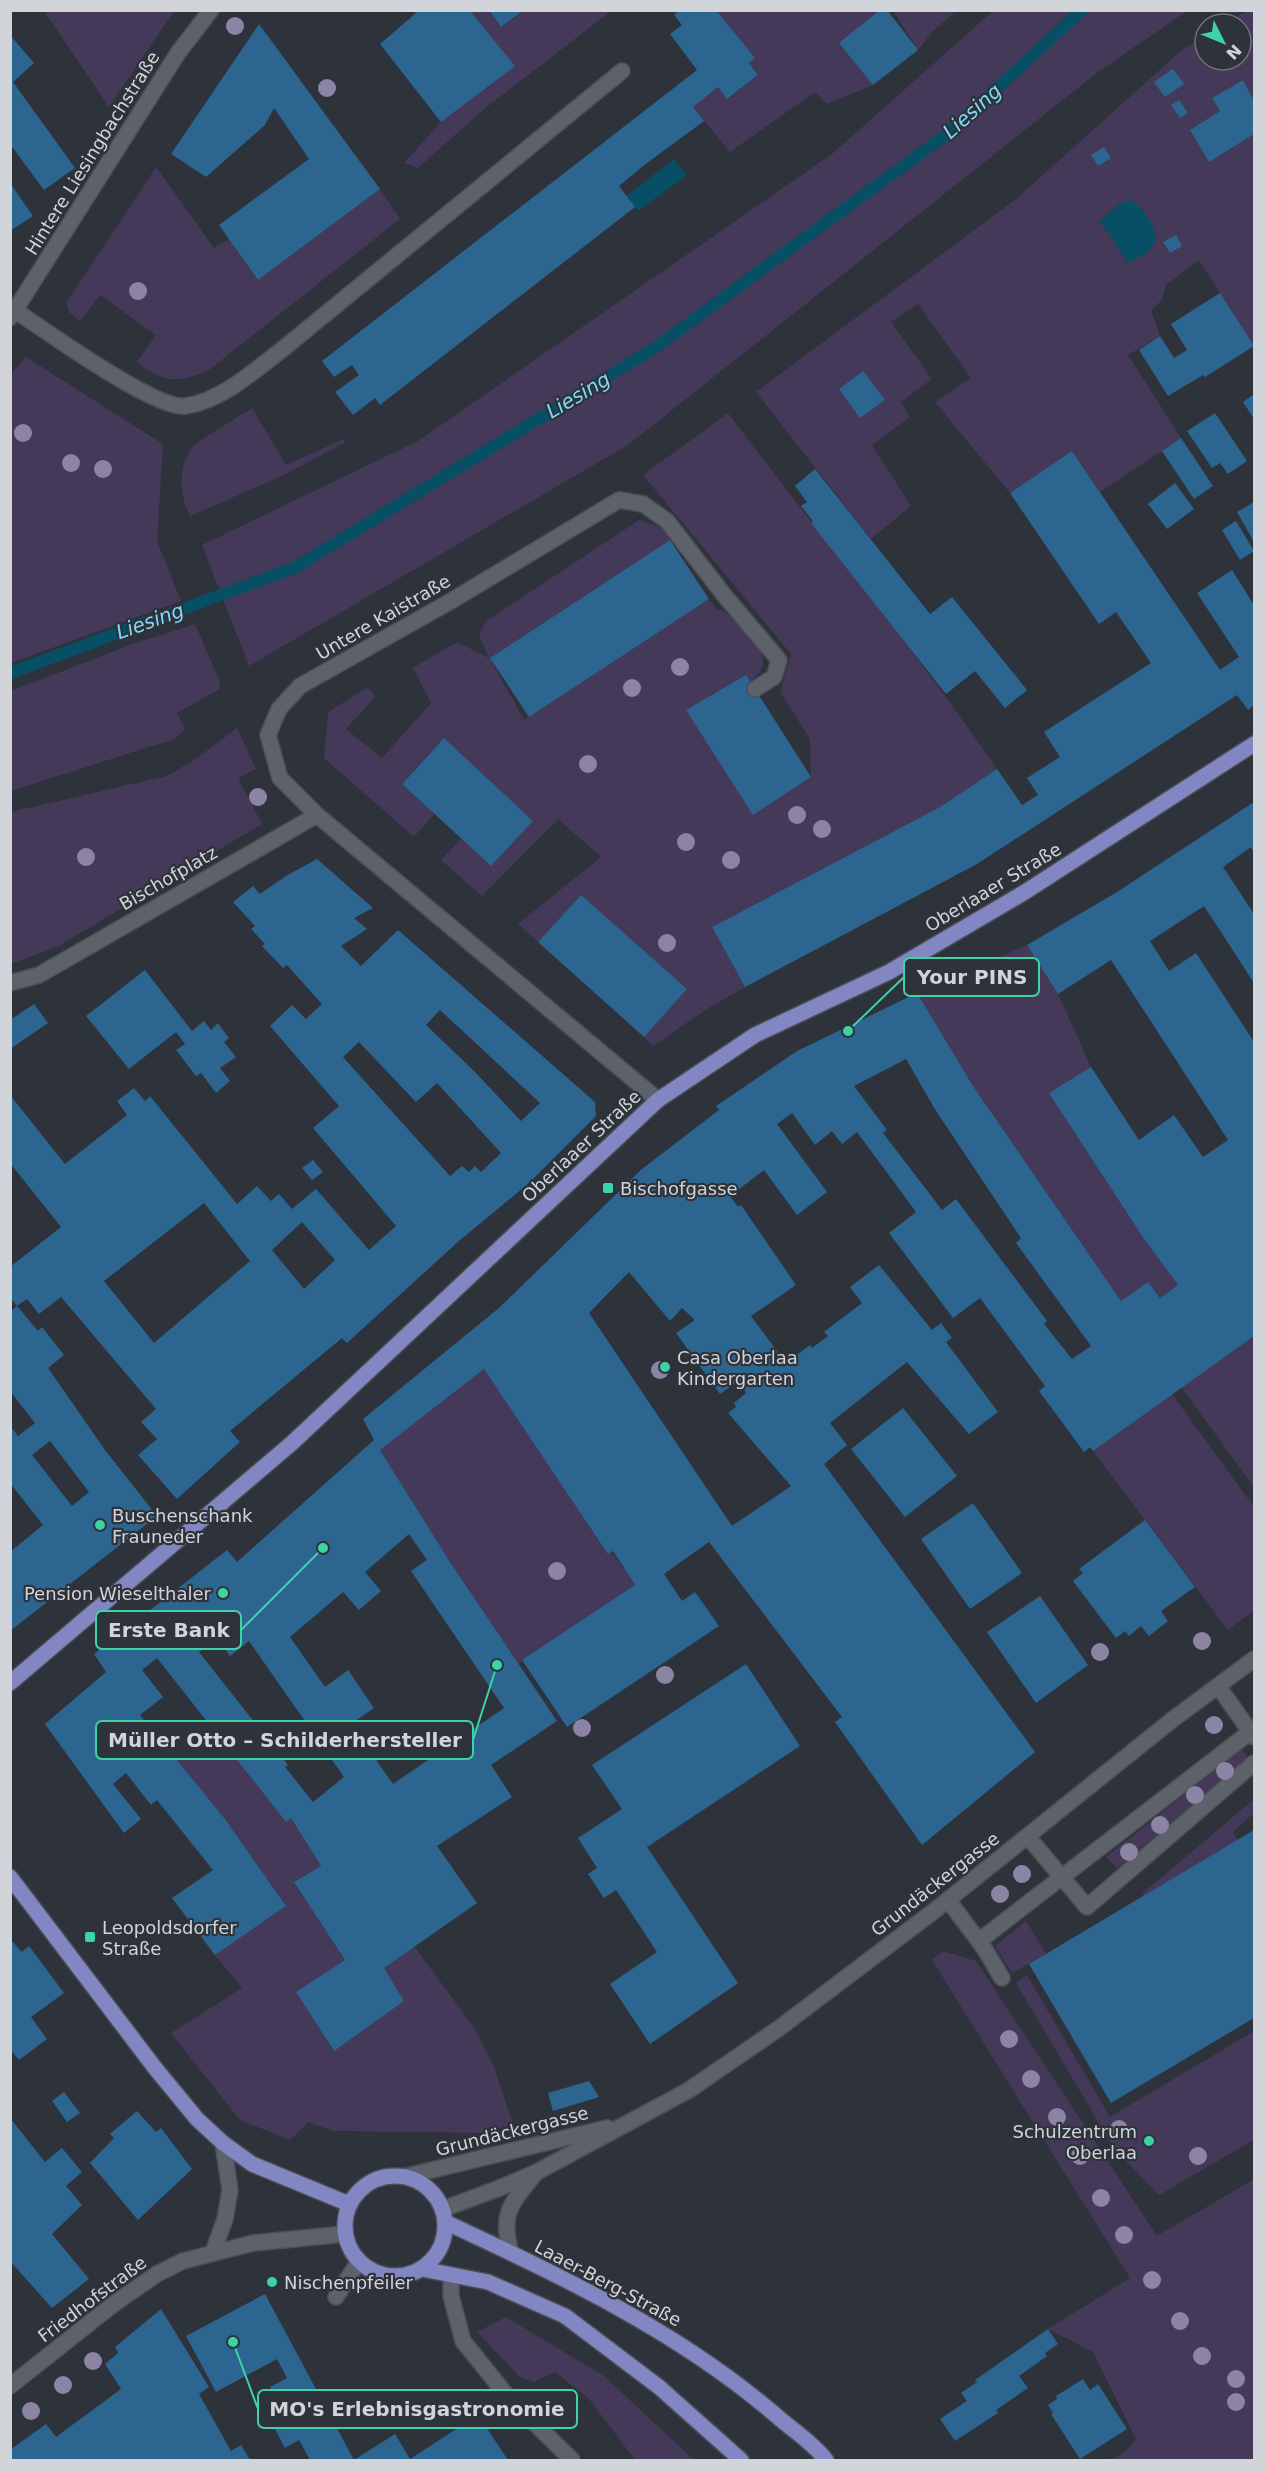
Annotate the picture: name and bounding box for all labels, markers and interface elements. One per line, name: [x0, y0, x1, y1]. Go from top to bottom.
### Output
north arrow: [1193, 12, 1253, 72]
text: N: [1222, 41, 1245, 63]
street label: Hintere Liesingbachstraße: [21, 47, 163, 259]
water label: Liesing: [938, 79, 1006, 143]
water label: Liesing: [542, 367, 614, 423]
street label: Untere Kaistraße: [312, 570, 454, 664]
water label: Liesing: [113, 598, 187, 644]
street label: Oberlaaer Straße: [921, 838, 1065, 936]
street label: Bischofplatz: [115, 842, 221, 914]
callout: Your PINS: [904, 958, 1039, 996]
text: Your PINS: [916, 965, 1027, 989]
street label: Oberlaaer Straße: [517, 1086, 645, 1206]
place label: Bischofgasse: [620, 1178, 738, 1199]
marker: Bischofgasse: [601, 1181, 615, 1195]
place label: Casa Oberlaa Kindergarten: [677, 1347, 798, 1389]
marker: Casa Oberlaa Kindergarten: [658, 1360, 672, 1374]
place label: Buschenschank Frauneder: [112, 1505, 253, 1547]
marker: Buschenschank Frauneder: [93, 1518, 107, 1532]
place label: Pension Wieselthaler: [24, 1583, 212, 1604]
marker: Pension Wieselthaler: [216, 1586, 230, 1600]
callout: Erste Bank: [96, 1611, 241, 1649]
text: Erste Bank: [108, 1618, 231, 1642]
callout: Müller Otto – Schilderhersteller: [96, 1721, 473, 1759]
text: Müller Otto – Schilderhersteller: [108, 1728, 462, 1752]
street label: Grundäckergasse: [867, 1827, 1003, 1941]
place label: Leopoldsdorfer Straße: [102, 1917, 237, 1959]
marker: Leopoldsdorfer Straße: [83, 1930, 97, 1944]
street label: Grundäckergasse: [433, 2102, 591, 2160]
place label: Schulzentrum Oberlaa: [1013, 2121, 1137, 2163]
marker: Schulzentrum Oberlaa: [1142, 2134, 1156, 2148]
street label: Laaer-Berg-Straße: [531, 2235, 685, 2331]
street label: Friedhofstraße: [34, 2252, 150, 2346]
place label: Nischenpfeiler: [284, 2272, 414, 2293]
marker: Nischenpfeiler: [265, 2275, 279, 2289]
callout: MO's Erlebnisgastronomie: [258, 2390, 577, 2428]
text: MO's Erlebnisgastronomie: [269, 2397, 565, 2421]

